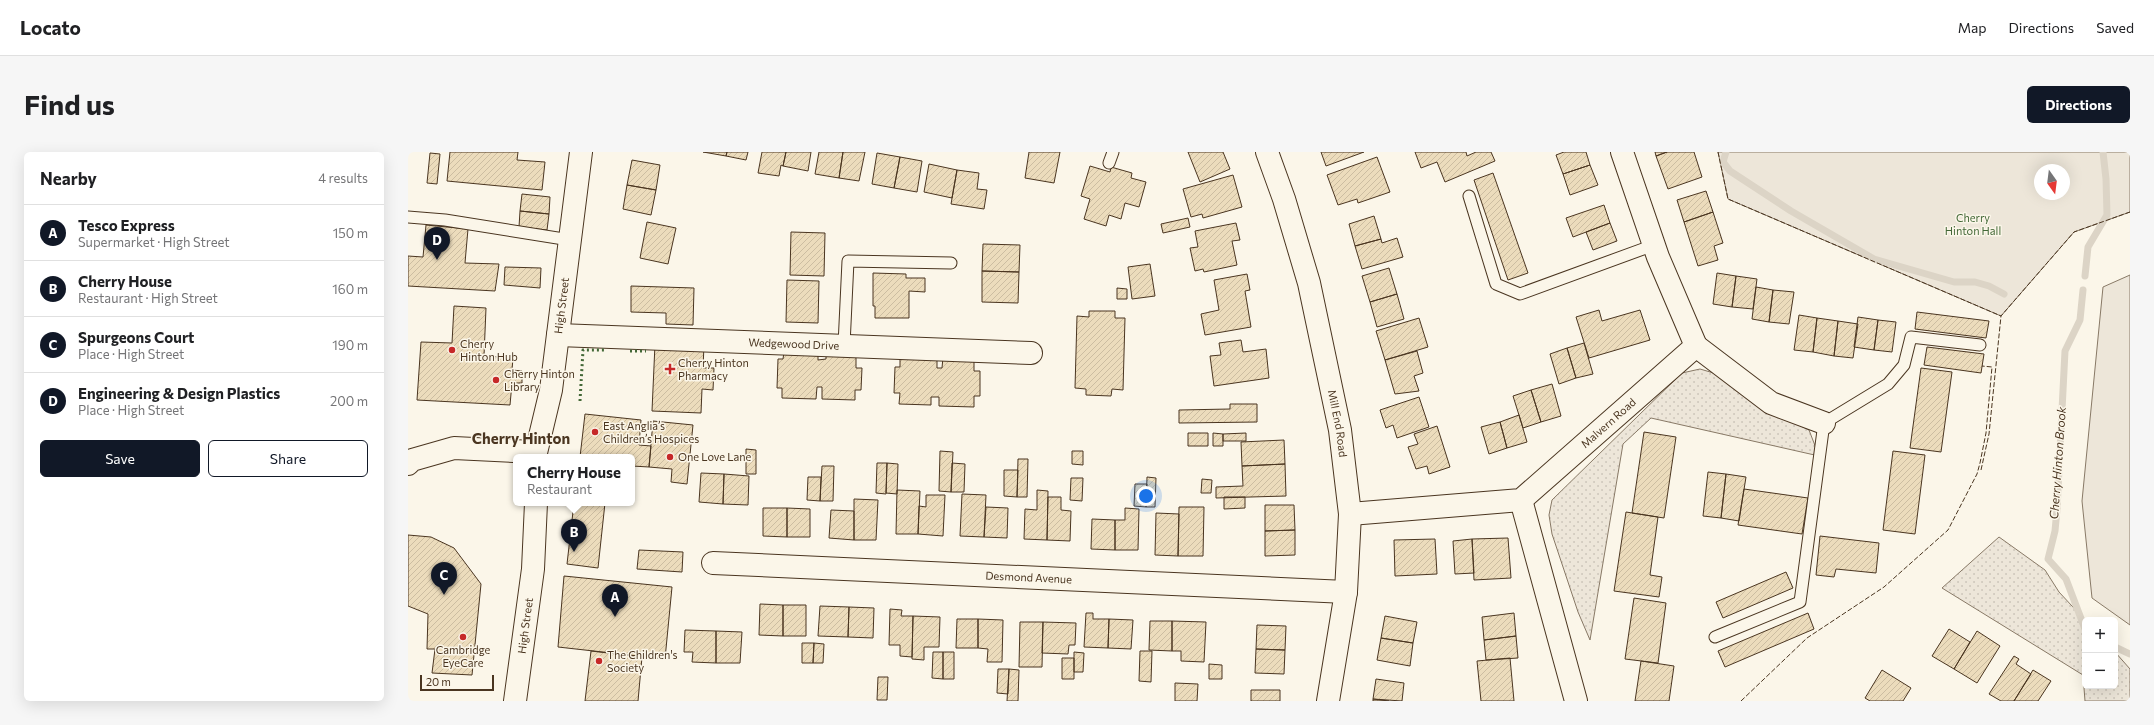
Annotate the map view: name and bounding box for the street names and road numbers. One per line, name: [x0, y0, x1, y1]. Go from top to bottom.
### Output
street label: High Street: [551, 276, 571, 334]
street label: Wedgewood Drive: [748, 335, 840, 352]
street label: Mill End Road: [1326, 389, 1350, 458]
street label: Malvern Road: [1578, 395, 1638, 450]
street label: Desmond Avenue: [985, 568, 1072, 585]
street label: High Street: [515, 596, 535, 655]

